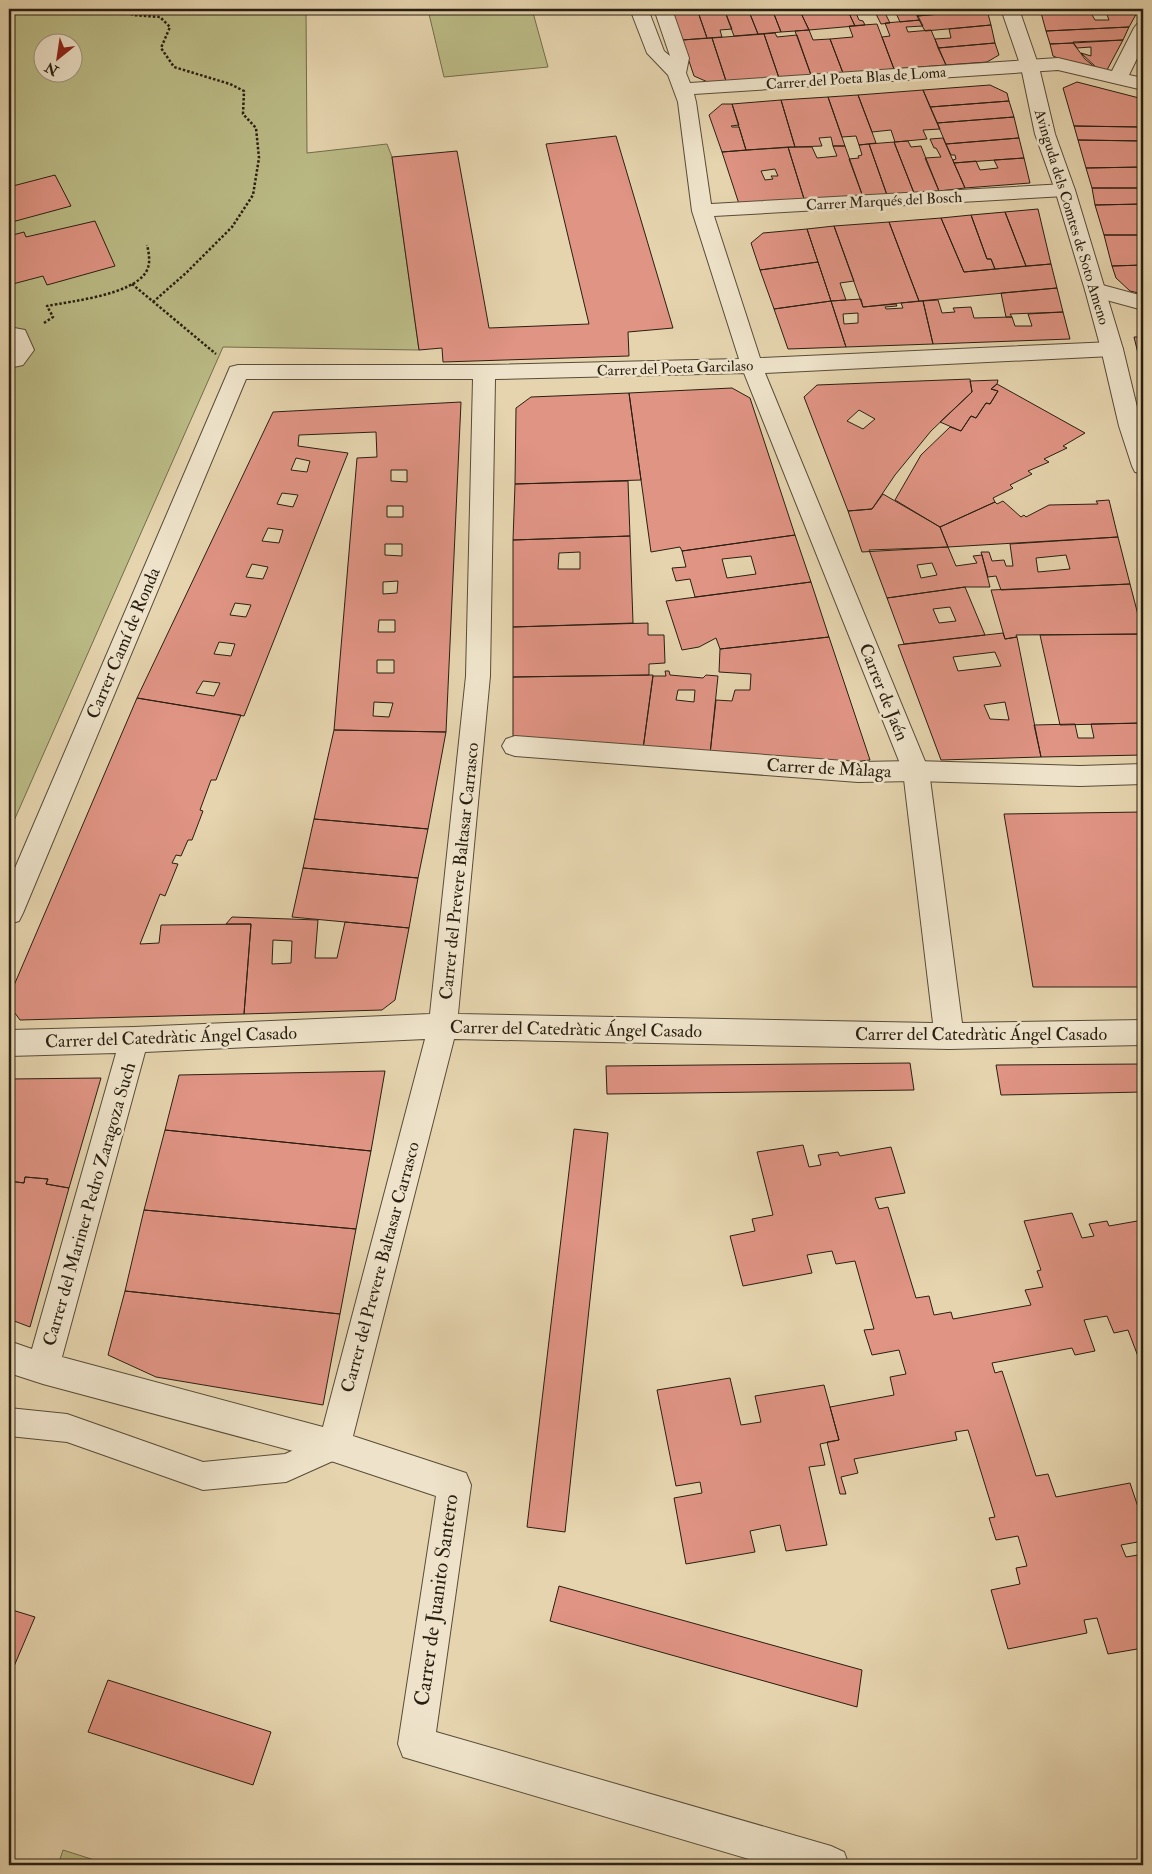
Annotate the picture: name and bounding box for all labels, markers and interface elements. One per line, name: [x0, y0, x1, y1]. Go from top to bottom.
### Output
north arrow: [32, 32, 82, 82]
text: N: [42, 58, 62, 80]
street label: Carrer del Poeta Blas de Loma: [765, 63, 948, 94]
street label: Avinguda dels Comtes de Soto Ameno: [1029, 106, 1113, 327]
street label: Carrer Marqués del Bosch: [805, 188, 963, 215]
street label: Carrer del Poeta Garcilaso: [596, 356, 754, 381]
street label: Carrer Camí de Ronda: [81, 564, 166, 722]
street label: Carrer de Jaén: [854, 640, 914, 744]
street label: Carrer del Prevere Baltasar Carrasco: [435, 741, 484, 1001]
street label: Carrer de Màlaga: [766, 754, 893, 783]
street label: Carrer del Catedràtic Ángel Casado: [450, 1016, 703, 1043]
street label: Carrer del Catedràtic Ángel Casado: [45, 1022, 298, 1053]
street label: Carrer del Catedràtic Ángel Casado: [855, 1023, 1107, 1046]
street label: Carrer del Mariner Pedro Zaragoza Such: [38, 1059, 141, 1349]
street label: Carrer del Prevere Baltasar Carrasco: [336, 1139, 425, 1395]
street label: Carrer de Juanito Santero: [408, 1492, 465, 1708]

